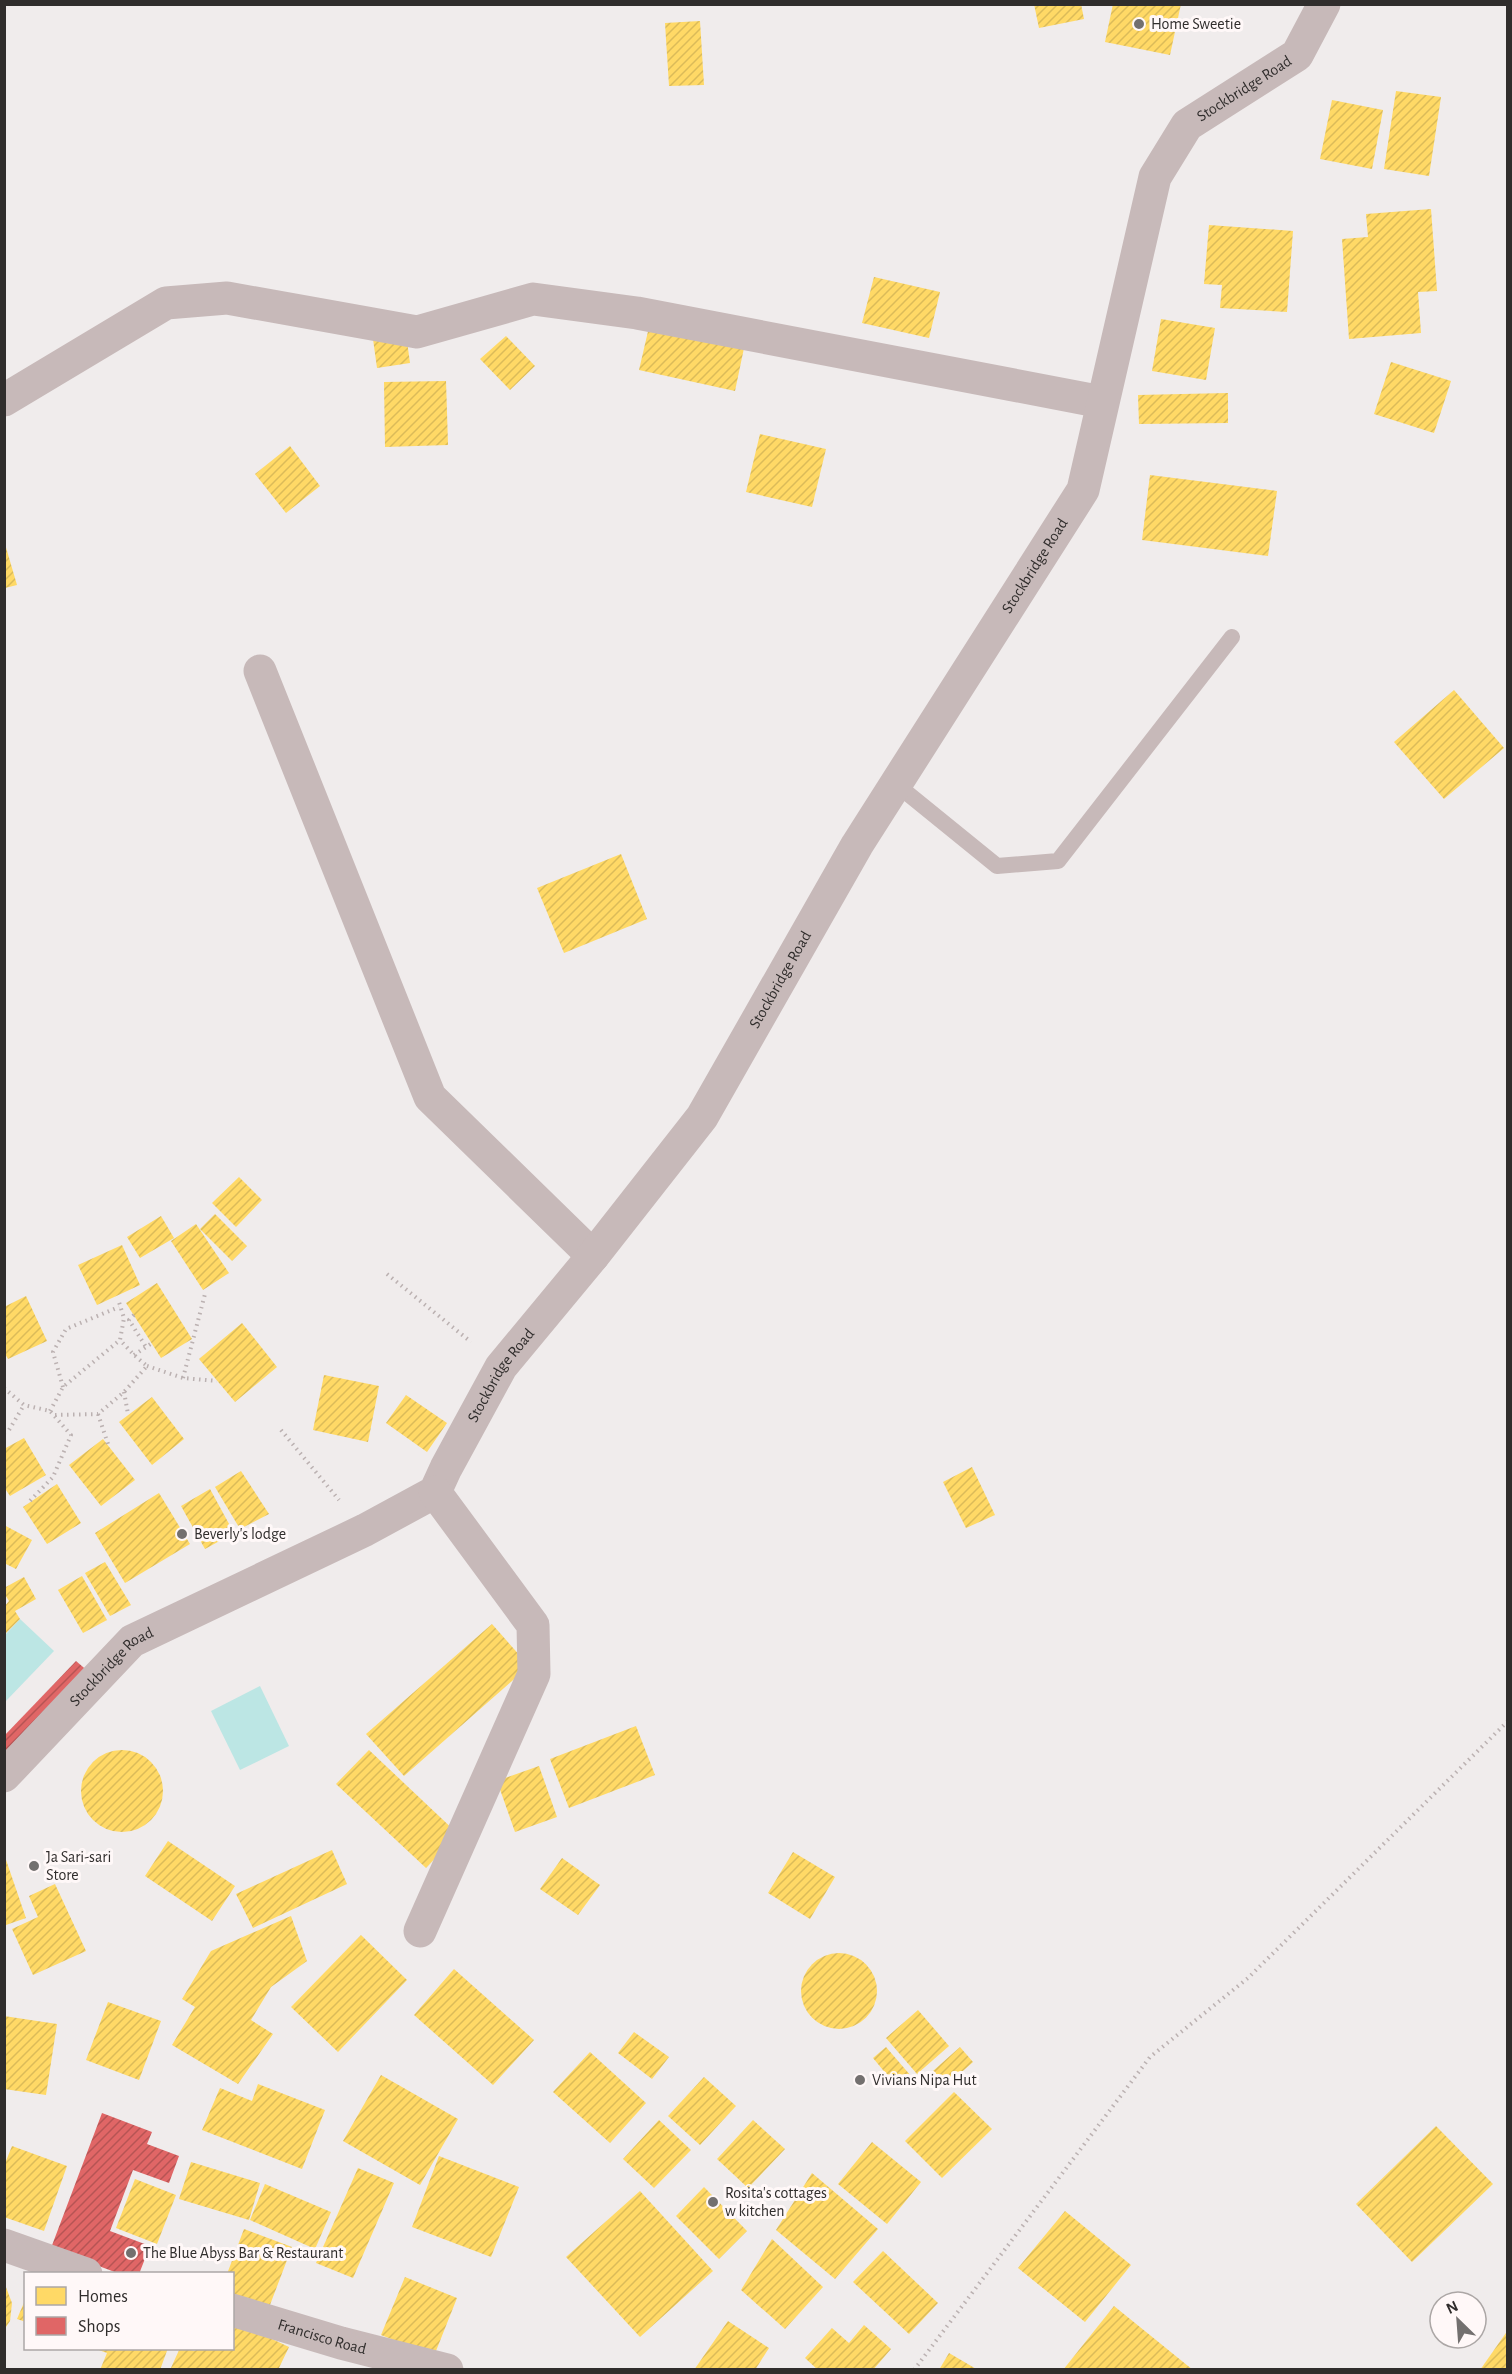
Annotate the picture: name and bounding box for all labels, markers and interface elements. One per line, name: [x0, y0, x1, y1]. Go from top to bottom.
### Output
place label: Home Sweetie: [1151, 16, 1241, 32]
marker: Home Sweetie: [1132, 17, 1146, 31]
street label: Stockbridge Road: [1194, 53, 1294, 125]
street label: Stockbridge Road: [999, 516, 1071, 616]
street label: Stockbridge Road: [746, 928, 814, 1031]
street label: Stockbridge Road: [465, 1326, 537, 1425]
place label: Beverly's lodge: [194, 1526, 286, 1543]
marker: Beverly's lodge: [175, 1527, 189, 1541]
street label: Stockbridge Road: [67, 1624, 156, 1709]
place label: Ja Sari-sari Store: [46, 1849, 111, 1883]
marker: Ja Sari-sari Store: [27, 1859, 41, 1873]
place label: Vivians Nipa Hut: [872, 2072, 977, 2088]
marker: Vivians Nipa Hut: [853, 2073, 867, 2087]
place label: Rosita's cottages w kitchen: [725, 2185, 827, 2219]
marker: Rosita's cottages w kitchen: [706, 2195, 720, 2209]
place label: The Blue Abyss Bar & Restaurant: [143, 2245, 343, 2262]
marker: The Blue Abyss Bar & Restaurant: [124, 2246, 138, 2260]
legend: [24, 2272, 234, 2350]
text: Homes: [78, 2288, 128, 2306]
north arrow: [1428, 2290, 1488, 2350]
text: N: [1444, 2298, 1461, 2317]
street label: Francisco Road: [276, 2316, 368, 2357]
text: Shops: [78, 2318, 120, 2336]

